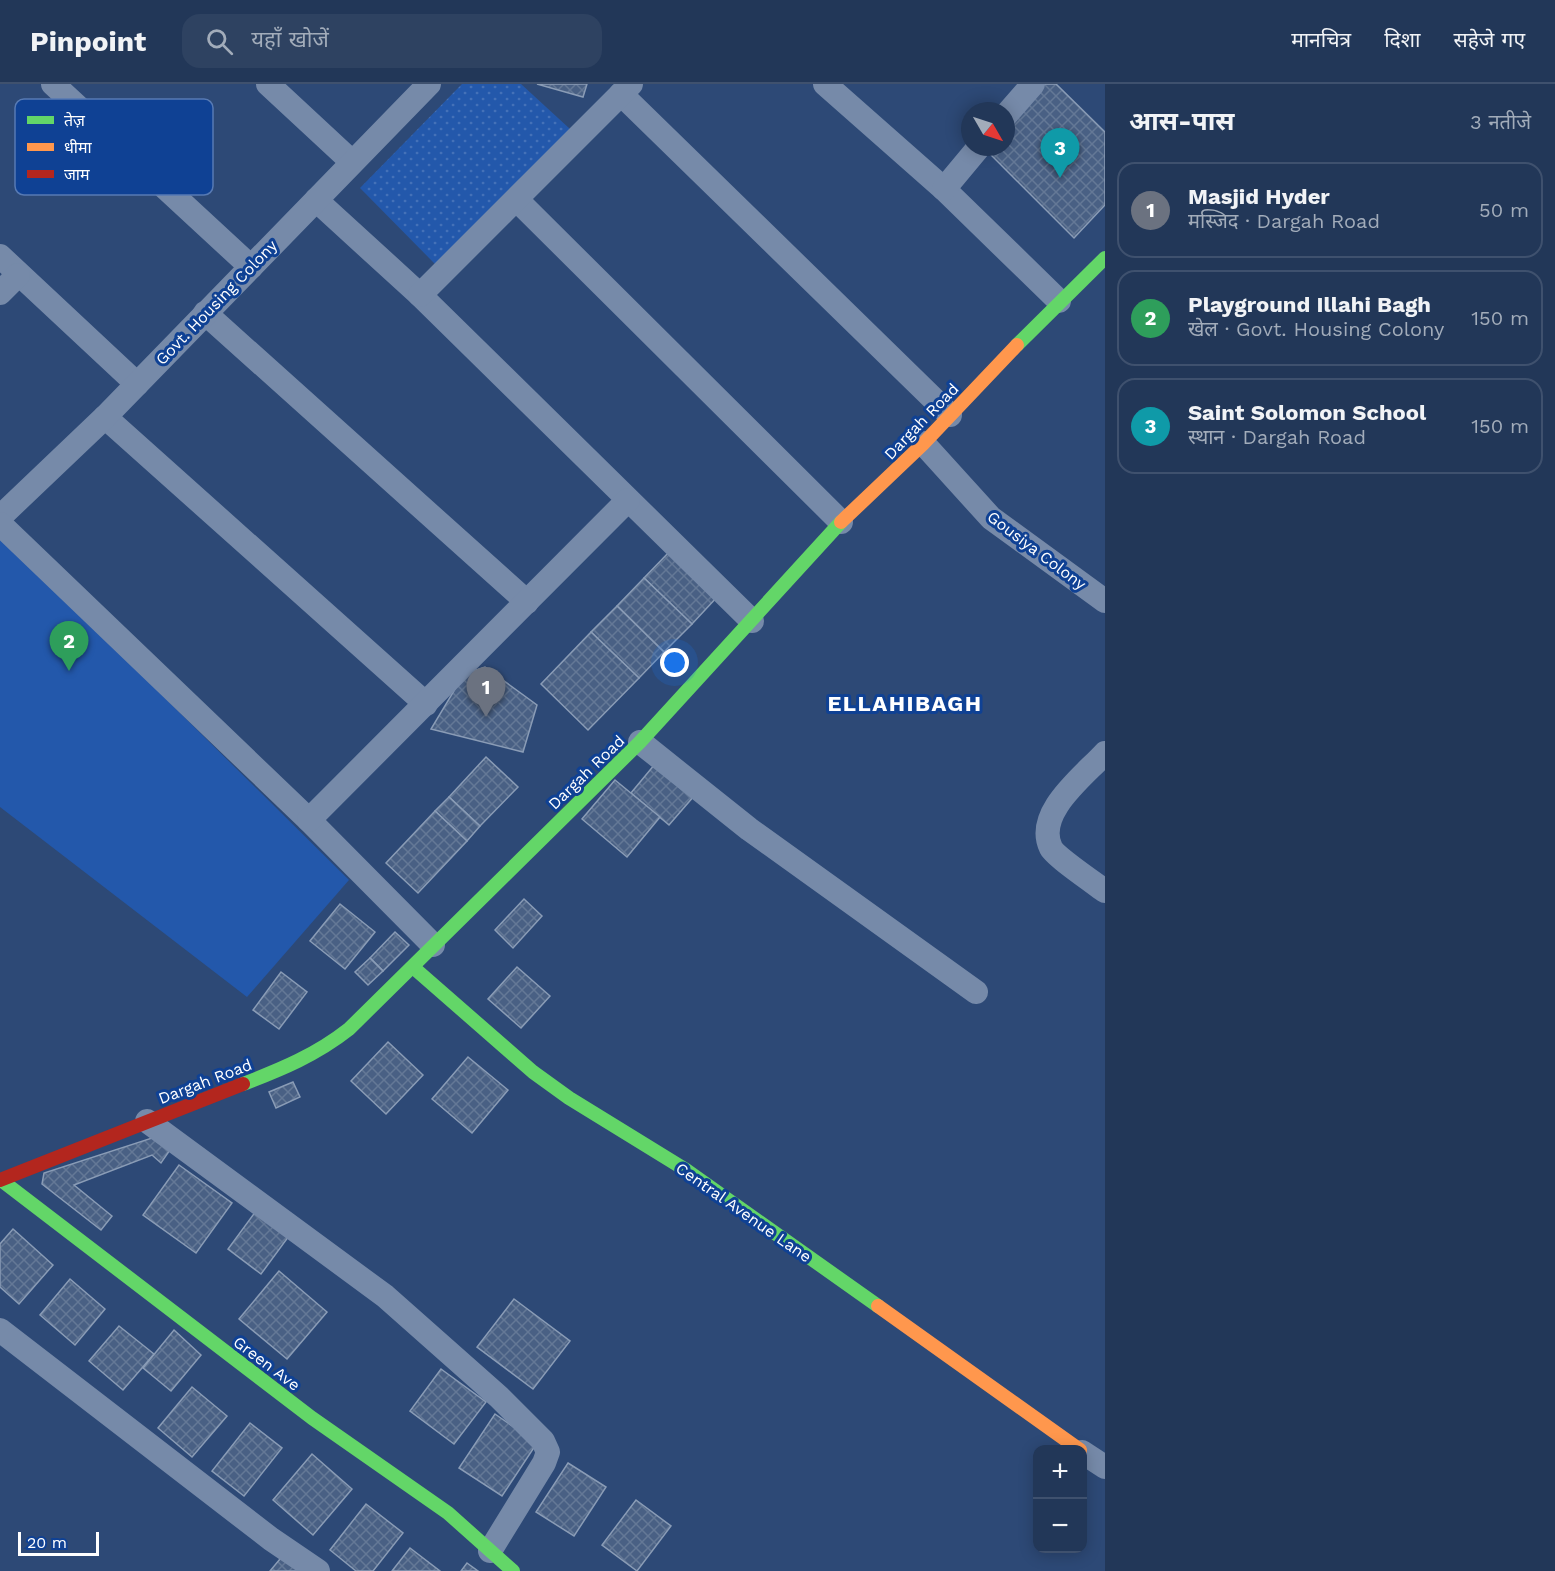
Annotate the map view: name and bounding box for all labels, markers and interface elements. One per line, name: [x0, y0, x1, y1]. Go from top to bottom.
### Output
search box: [182, 14, 602, 68]
text: Pinpoint: [30, 25, 146, 58]
icon: search: [203, 25, 236, 58]
text: यहाँ खोजें: [251, 27, 329, 52]
text: मानचित्र: [1291, 27, 1351, 52]
text: दिशा: [1384, 27, 1420, 52]
text: सहेजे गए: [1453, 27, 1525, 52]
legend: [15, 99, 213, 195]
north arrow: [961, 102, 1015, 156]
text: आस-पास: [1129, 106, 1235, 136]
text: 3 नतीजे: [1470, 110, 1531, 134]
text: तेज़: [64, 111, 86, 130]
pin: 3: [1040, 128, 1080, 178]
text: धीमा: [64, 138, 93, 157]
text: जाम: [64, 165, 90, 184]
text: Masjid Hyder: [1188, 184, 1330, 209]
text: 1: [1146, 198, 1155, 222]
text: 50 m: [1479, 198, 1529, 222]
text: मस्जिद · Dargah Road: [1188, 209, 1380, 233]
street label: Govt. Housing Colony: [152, 235, 282, 369]
text: Playground Illahi Bagh: [1188, 292, 1431, 317]
text: 2: [1145, 306, 1156, 330]
text: 150 m: [1471, 306, 1529, 330]
text: खेल · Govt. Housing Colony: [1188, 317, 1444, 341]
street label: Dargah Road: [880, 379, 962, 463]
text: Saint Solomon School: [1188, 400, 1426, 425]
text: 3: [1145, 414, 1156, 438]
text: 150 m: [1471, 414, 1529, 438]
text: स्थान · Dargah Road: [1188, 425, 1366, 449]
street label: Gousiya Colony: [983, 507, 1091, 594]
pin: 2: [50, 622, 88, 671]
your location: [660, 648, 689, 677]
pin: 1: [466, 668, 506, 717]
district label: ELLAHIBAGH: [827, 691, 983, 716]
street label: Dargah Road: [544, 731, 628, 813]
street label: Dargah Road: [156, 1055, 255, 1108]
street label: Central Avenue Lane: [672, 1158, 815, 1266]
street label: Green Ave: [230, 1332, 304, 1395]
map controls: [1033, 1445, 1087, 1553]
button: +: [1033, 1445, 1087, 1499]
button: −: [1033, 1499, 1087, 1553]
scale bar: [18, 1529, 99, 1556]
text: 20 m: [27, 1533, 67, 1552]

